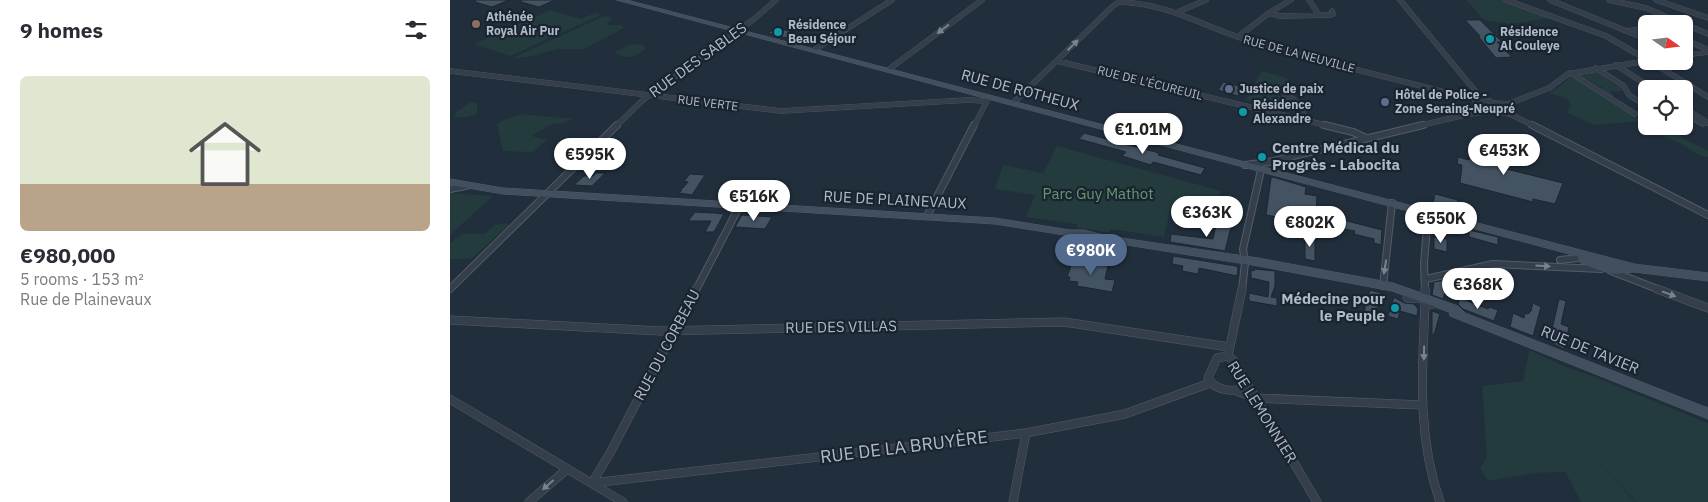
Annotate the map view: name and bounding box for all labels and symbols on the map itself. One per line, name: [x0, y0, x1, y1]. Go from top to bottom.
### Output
place label: Athénée Royal Air Pur: [486, 9, 559, 38]
north arrow: [1638, 15, 1692, 70]
place label: Résidence Beau Séjour: [788, 17, 856, 46]
marker: Athénée Royal Air Pur: [470, 18, 482, 30]
street label: RUE DES SABLES: [645, 18, 750, 101]
one-way arrow: [936, 24, 950, 34]
place label: Résidence Al Couleye: [1500, 24, 1560, 53]
marker: Résidence Beau Séjour: [772, 26, 784, 38]
street label: RUE DE LA NEUVILLE: [1242, 31, 1357, 76]
marker: Résidence Al Couleye: [1484, 33, 1496, 45]
one-way arrow: [1067, 39, 1079, 51]
street label: RUE DE L'ÉCUREUIL: [1096, 62, 1204, 103]
street label: RUE DE ROTHEUX: [959, 65, 1081, 114]
place label: Justice de paix: [1239, 81, 1324, 96]
marker: Justice de paix: [1223, 83, 1235, 95]
place label: Hôtel de Police - Zone Seraing-Neupré: [1395, 87, 1515, 116]
street label: RUE VERTE: [677, 91, 739, 114]
marker: Hôtel de Police - Zone Seraing-Neupré: [1379, 96, 1391, 108]
place label: Résidence Alexandre: [1253, 97, 1311, 126]
marker: Résidence Alexandre: [1237, 106, 1249, 118]
pin: €1.01M: [1102, 112, 1184, 155]
pin: €453K: [1469, 134, 1539, 176]
pin: €595K: [555, 138, 625, 180]
place label: Centre Médical du Progrès - Labocita: [1272, 138, 1400, 174]
marker: Centre Médical du Progrès - Labocita: [1256, 151, 1268, 163]
pin: €516K: [719, 180, 789, 222]
park label: Parc Guy Mathot: [1042, 184, 1154, 203]
street label: RUE DE PLAINEVAUX: [823, 186, 967, 213]
pin: €363K: [1172, 196, 1242, 238]
pin: €550K: [1406, 202, 1476, 244]
pin: €802K: [1275, 206, 1345, 248]
pin: €980K: [1056, 234, 1126, 276]
one-way arrow: [1381, 259, 1389, 275]
one-way arrow: [1535, 262, 1551, 270]
pin: €368K: [1443, 268, 1513, 310]
street label: RUE DU CORBEAU: [629, 286, 704, 404]
place label: Médecine pour le Peuple: [1281, 289, 1385, 325]
one-way arrow: [1662, 291, 1677, 298]
marker: Médecine pour le Peuple: [1389, 302, 1401, 314]
street label: RUE DES VILLAS: [785, 316, 897, 337]
street label: RUE DE TAVIER: [1538, 321, 1642, 378]
one-way arrow: [1420, 345, 1428, 361]
street label: RUE LEMONNIER: [1223, 357, 1301, 466]
street label: RUE DE LA BRUYÈRE: [819, 425, 989, 468]
one-way arrow: [542, 480, 555, 491]

